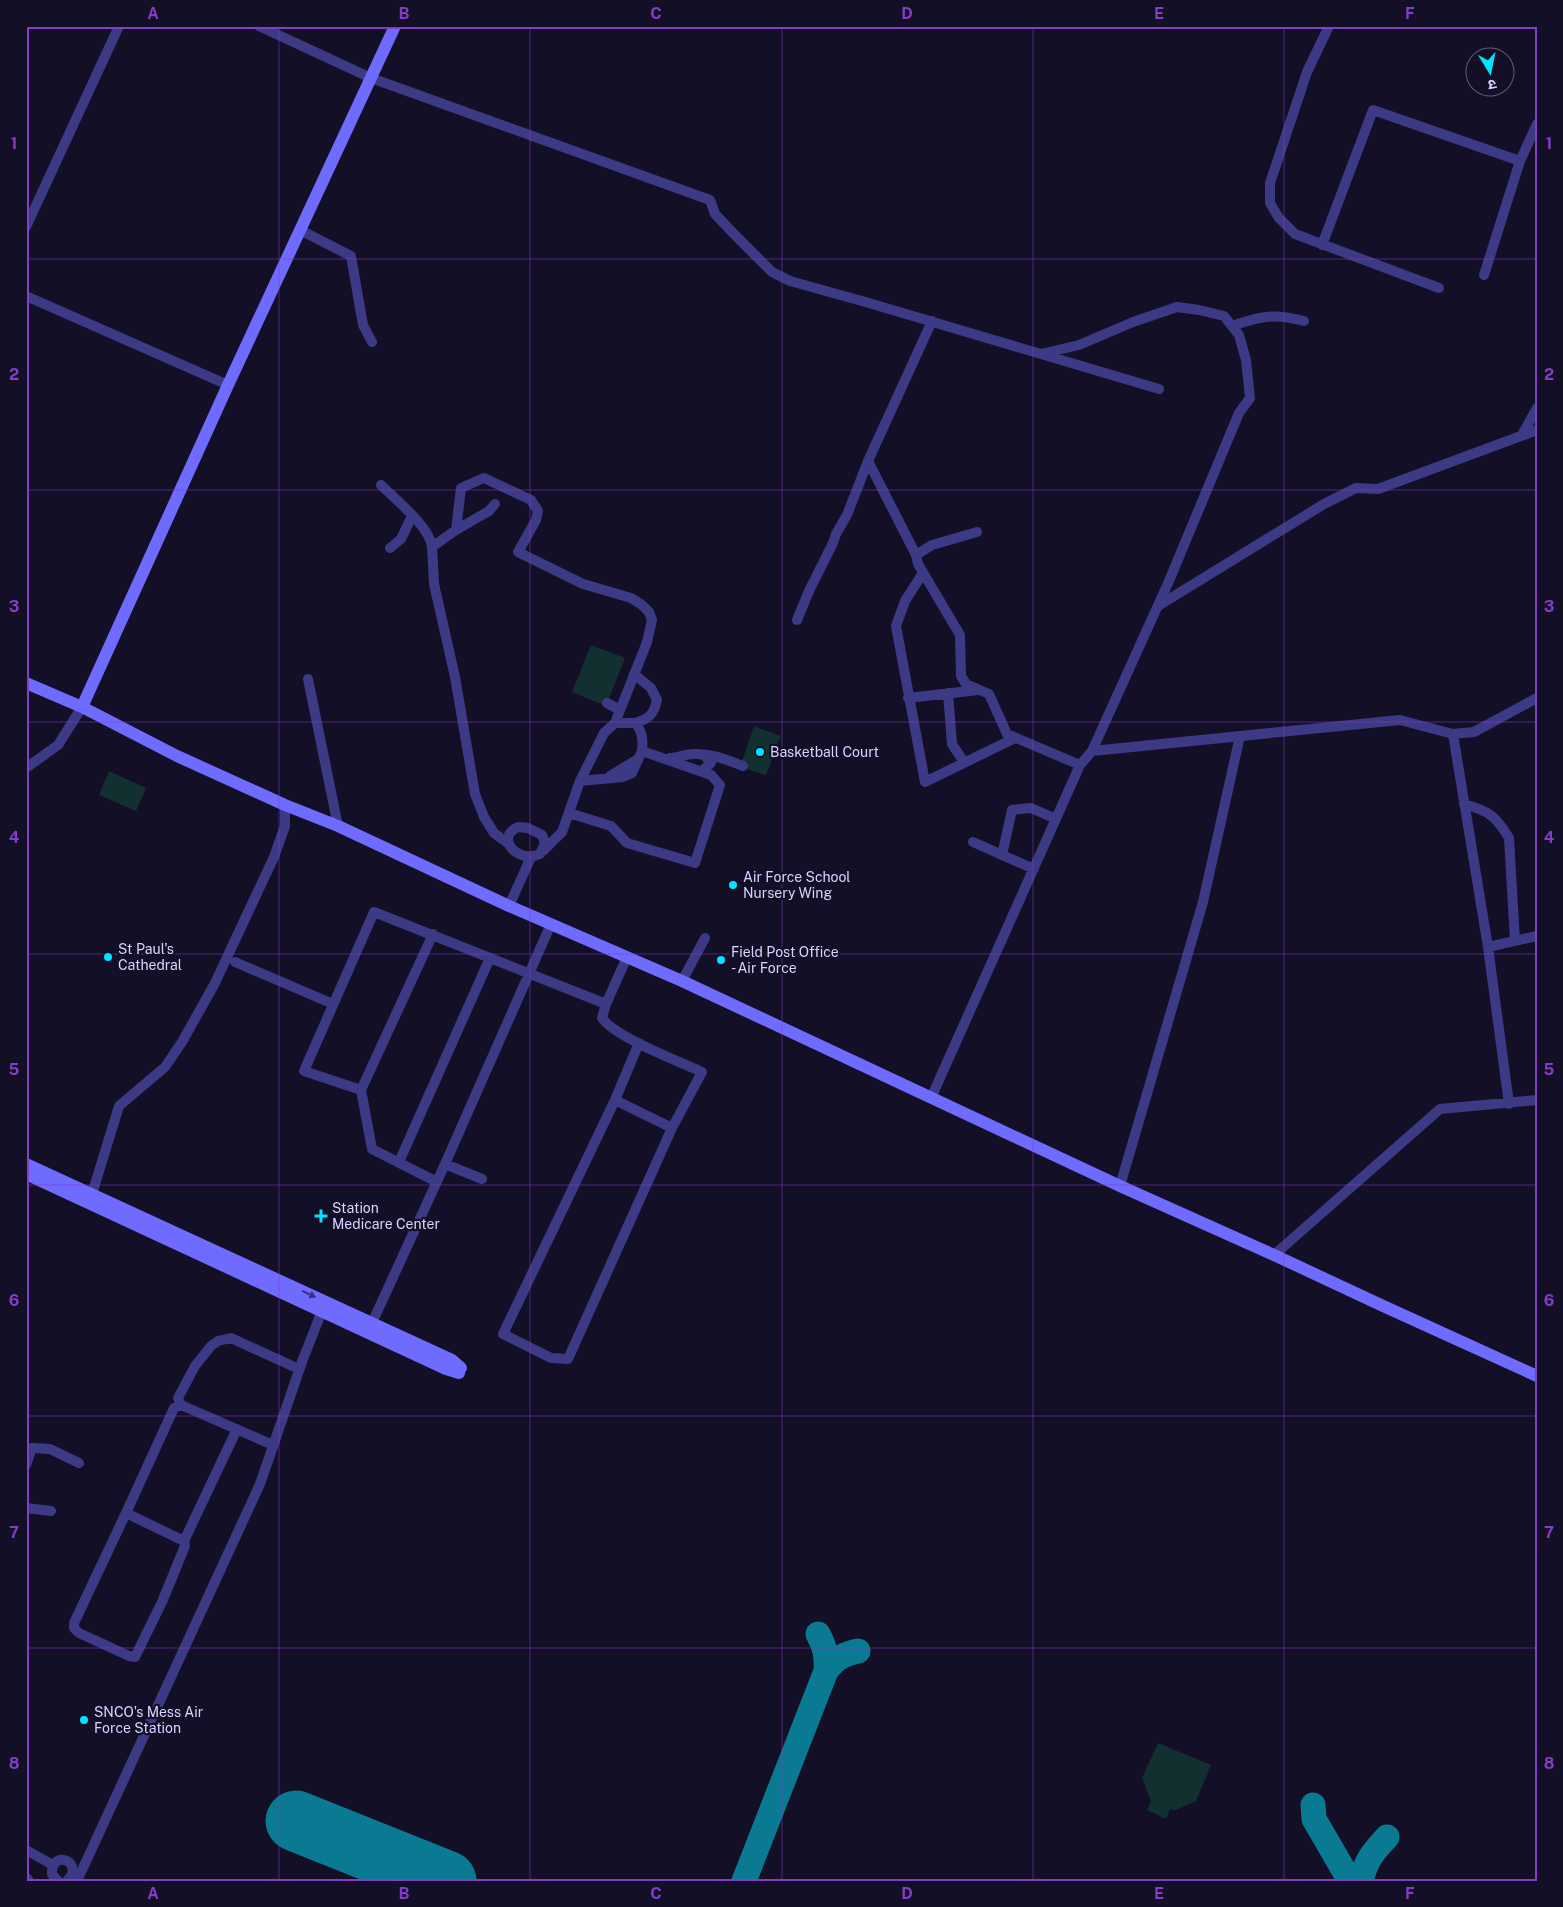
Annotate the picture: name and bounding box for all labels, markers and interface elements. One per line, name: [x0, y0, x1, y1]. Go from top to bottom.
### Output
text: A: [147, 4, 159, 23]
text: B: [399, 4, 410, 23]
text: C: [650, 4, 662, 23]
text: D: [901, 4, 913, 23]
text: E: [1154, 4, 1164, 23]
text: F: [1405, 4, 1415, 23]
north arrow: [1466, 48, 1516, 98]
text: उ: [1486, 76, 1498, 94]
text: 1: [11, 134, 17, 153]
text: 1: [1546, 134, 1552, 153]
text: 2: [9, 365, 19, 384]
text: 2: [1544, 365, 1554, 384]
text: 3: [9, 597, 19, 616]
text: 3: [1544, 597, 1554, 616]
place label: Basketball Court: [770, 744, 879, 760]
marker: Basketball Court: [754, 746, 766, 758]
text: 4: [9, 828, 20, 847]
text: 4: [1544, 828, 1555, 847]
place label: Air Force School Nursery Wing: [743, 869, 851, 901]
marker: Air Force School Nursery Wing: [727, 879, 739, 891]
place label: St Paul's Cathedral: [118, 941, 182, 973]
place label: Field Post Office - Air Force: [731, 944, 839, 976]
marker: St Paul's Cathedral: [102, 951, 114, 963]
marker: Field Post Office - Air Force: [715, 954, 727, 966]
text: 5: [9, 1060, 20, 1079]
text: 5: [1544, 1060, 1555, 1079]
place label: Station Medicare Center: [332, 1200, 440, 1232]
marker: Station Medicare Center: [314, 1209, 328, 1223]
one-way arrow: [302, 1290, 316, 1298]
text: 6: [9, 1291, 19, 1310]
text: 6: [1544, 1291, 1554, 1310]
text: 7: [9, 1523, 19, 1542]
text: 7: [1544, 1523, 1554, 1542]
place label: SNCO's Mess Air Force Station: [94, 1704, 203, 1736]
marker: SNCO's Mess Air Force Station: [78, 1714, 90, 1726]
text: 8: [9, 1754, 20, 1773]
text: 8: [1544, 1754, 1555, 1773]
text: A: [147, 1884, 159, 1903]
text: B: [399, 1884, 410, 1903]
text: C: [650, 1884, 662, 1903]
text: D: [901, 1884, 913, 1903]
text: E: [1154, 1884, 1164, 1903]
text: F: [1405, 1884, 1415, 1903]

